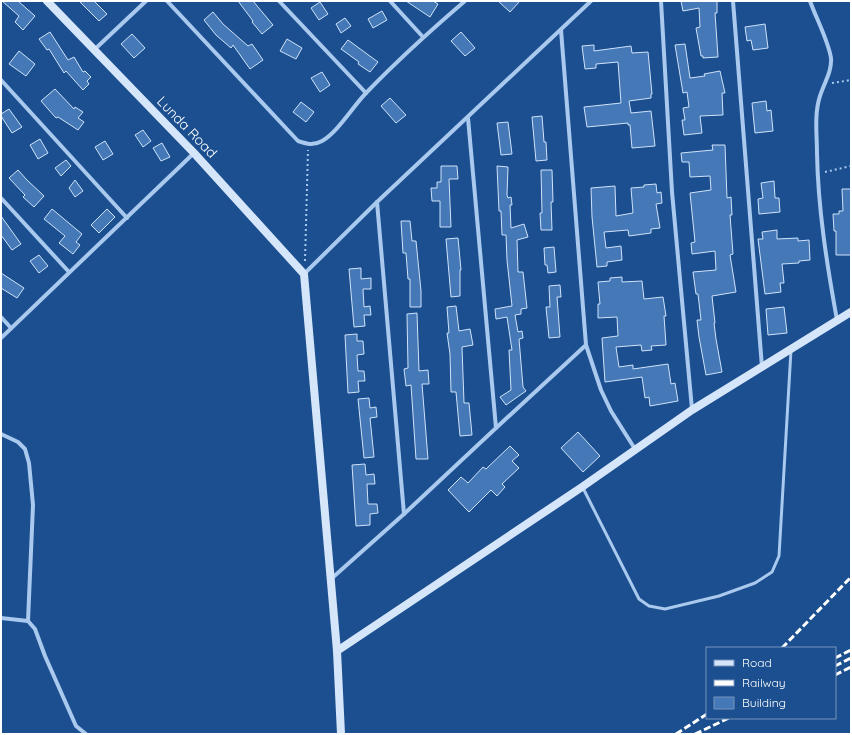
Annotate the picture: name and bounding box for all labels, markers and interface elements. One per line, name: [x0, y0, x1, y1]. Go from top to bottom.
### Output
street label: Lunda Road: [153, 92, 221, 162]
legend: [706, 647, 836, 719]
text: Road: [742, 655, 772, 670]
text: Railway: [742, 675, 786, 690]
text: Building: [742, 695, 786, 710]

